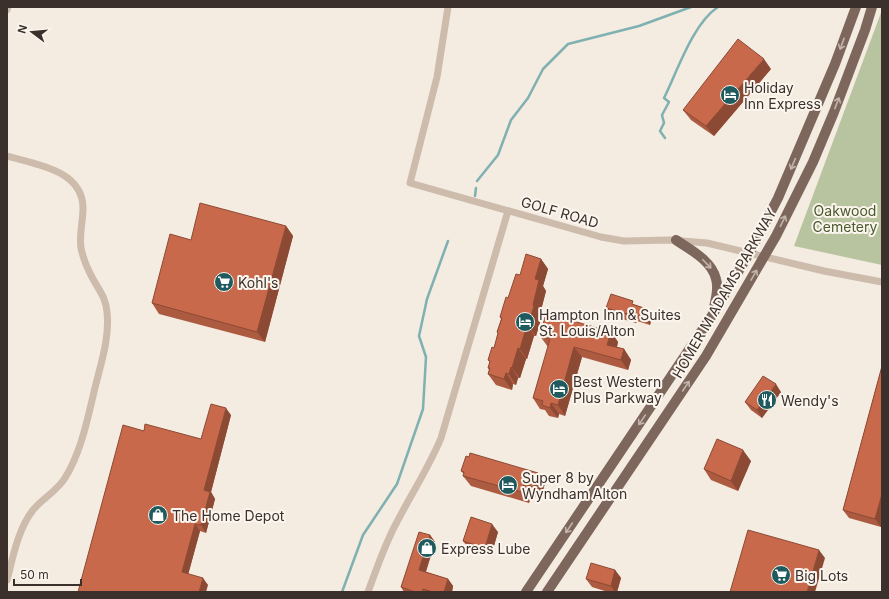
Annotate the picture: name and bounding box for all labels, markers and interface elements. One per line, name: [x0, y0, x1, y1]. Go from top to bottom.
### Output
north arrow: [12, 12, 52, 52]
text: N: [15, 23, 30, 35]
one-way arrow: [838, 37, 846, 49]
place label: Holiday Inn Express: [744, 79, 821, 112]
hotel icon: Holiday Inn Express: [719, 84, 741, 106]
one-way arrow: [833, 98, 841, 110]
one-way arrow: [788, 157, 796, 169]
street label: GOLF ROAD: [519, 193, 601, 231]
park label: Oakwood Cemetery: [813, 202, 878, 235]
street label: HOMER M ADAMS PARKWAY: [668, 205, 780, 381]
one-way arrow: [780, 216, 787, 228]
one-way arrow: [702, 259, 712, 269]
one-way arrow: [750, 269, 758, 281]
supermarket icon: Kohl's: [213, 271, 235, 293]
place label: Kohl's: [238, 274, 279, 291]
place label: Hampton Inn & Suites St. Louis/Alton: [539, 306, 681, 339]
hotel icon: Hampton Inn & Suites St. Louis/Alton: [514, 311, 536, 333]
place label: Best Western Plus Parkway: [573, 373, 662, 406]
hotel icon: Best Western Plus Parkway: [548, 378, 570, 400]
one-way arrow: [683, 380, 691, 392]
restaurant icon: Wendy's: [756, 389, 778, 411]
place label: Wendy's: [781, 392, 839, 409]
one-way arrow: [638, 414, 646, 425]
place label: Super 8 by Wyndham Alton: [522, 469, 627, 502]
hotel icon: Super 8 by Wyndham Alton: [497, 474, 519, 496]
shop icon: The Home Depot: [147, 504, 169, 526]
place label: The Home Depot: [172, 507, 285, 524]
one-way arrow: [565, 522, 573, 533]
shop icon: Express Lube: [416, 537, 438, 559]
place label: Express Lube: [441, 540, 530, 557]
scale bar: [14, 561, 81, 587]
supermarket icon: Big Lots: [770, 564, 792, 586]
text: 50 m: [20, 567, 49, 582]
place label: Big Lots: [795, 567, 848, 584]

